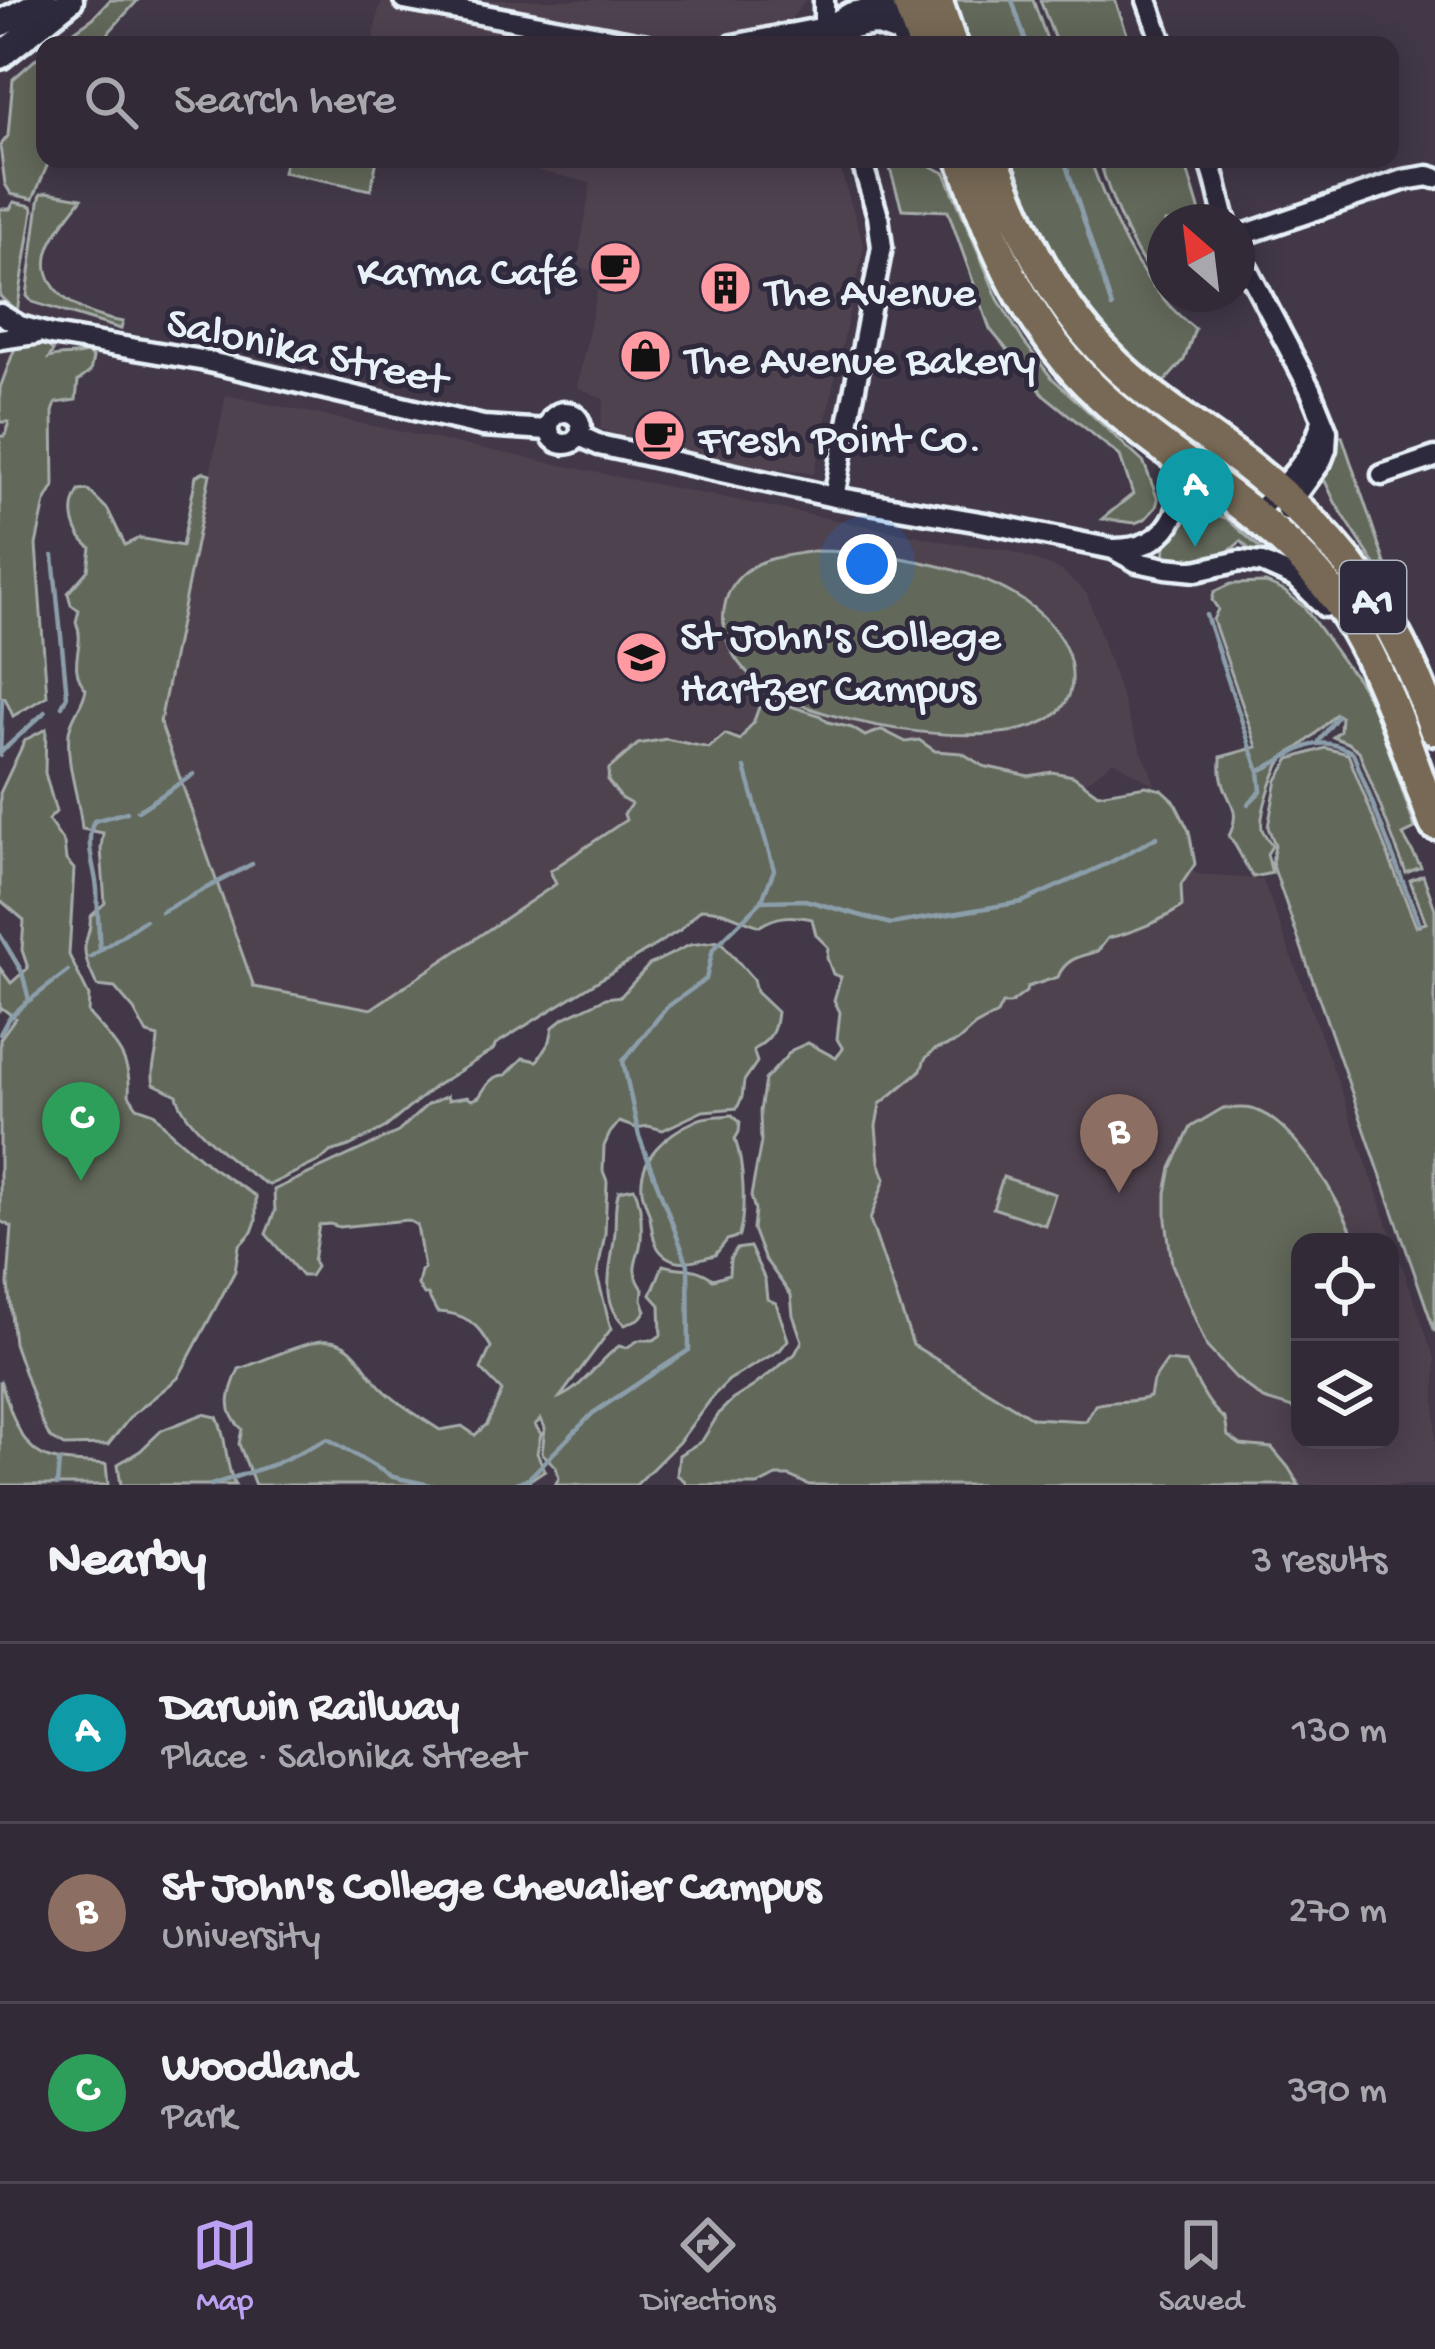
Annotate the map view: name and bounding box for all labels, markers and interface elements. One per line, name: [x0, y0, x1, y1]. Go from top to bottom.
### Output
search box: [36, 36, 1399, 168]
icon: search: [78, 69, 144, 135]
text: Search here: [174, 76, 396, 129]
north arrow: [1147, 204, 1255, 312]
cafe icon: Karma Café: [588, 240, 644, 296]
place label: Karma Café: [357, 249, 578, 302]
building icon: The Avenue: [698, 260, 754, 316]
place label: The Avenue: [762, 269, 976, 322]
street label: Salonika Street: [161, 299, 455, 411]
shop icon: The Avenue Bakery: [618, 328, 674, 384]
place label: The Avenue Bakery: [682, 337, 1036, 390]
cafe icon: Fresh Point Co.: [631, 407, 687, 463]
place label: Fresh Point Co.: [697, 416, 982, 469]
pin: A: [1156, 448, 1234, 547]
your location: [837, 534, 897, 594]
road number: A1: [1340, 561, 1406, 633]
place label: St John's College Hartzer Campus: [680, 613, 1002, 718]
school or university icon: St John's College Hartzer Campus: [613, 630, 669, 686]
pin: C: [42, 1082, 120, 1181]
pin: B: [1080, 1094, 1158, 1193]
map controls: [1291, 1233, 1399, 1449]
button: locate: [1291, 1233, 1399, 1341]
button: layers: [1291, 1341, 1399, 1449]
text: Nearby: [48, 1533, 206, 1593]
text: 3 results: [1252, 1540, 1387, 1586]
text: Darwin Railway: [162, 1683, 459, 1736]
text: A: [75, 1710, 99, 1756]
text: 130 m: [1292, 1710, 1387, 1756]
text: Place · Salonika Street: [162, 1736, 526, 1782]
text: St John's College Chevalier Campus: [162, 1863, 821, 1916]
text: B: [77, 1890, 97, 1936]
text: 270 m: [1289, 1890, 1387, 1936]
text: University: [162, 1916, 321, 1962]
text: Woodland: [162, 2043, 356, 2096]
text: C: [76, 2070, 98, 2116]
text: 390 m: [1288, 2070, 1387, 2116]
text: Park: [162, 2096, 236, 2142]
tab: Map: [192, 2212, 258, 2322]
tab: Directions: [641, 2212, 775, 2322]
tab: Saved: [1159, 2212, 1243, 2322]

